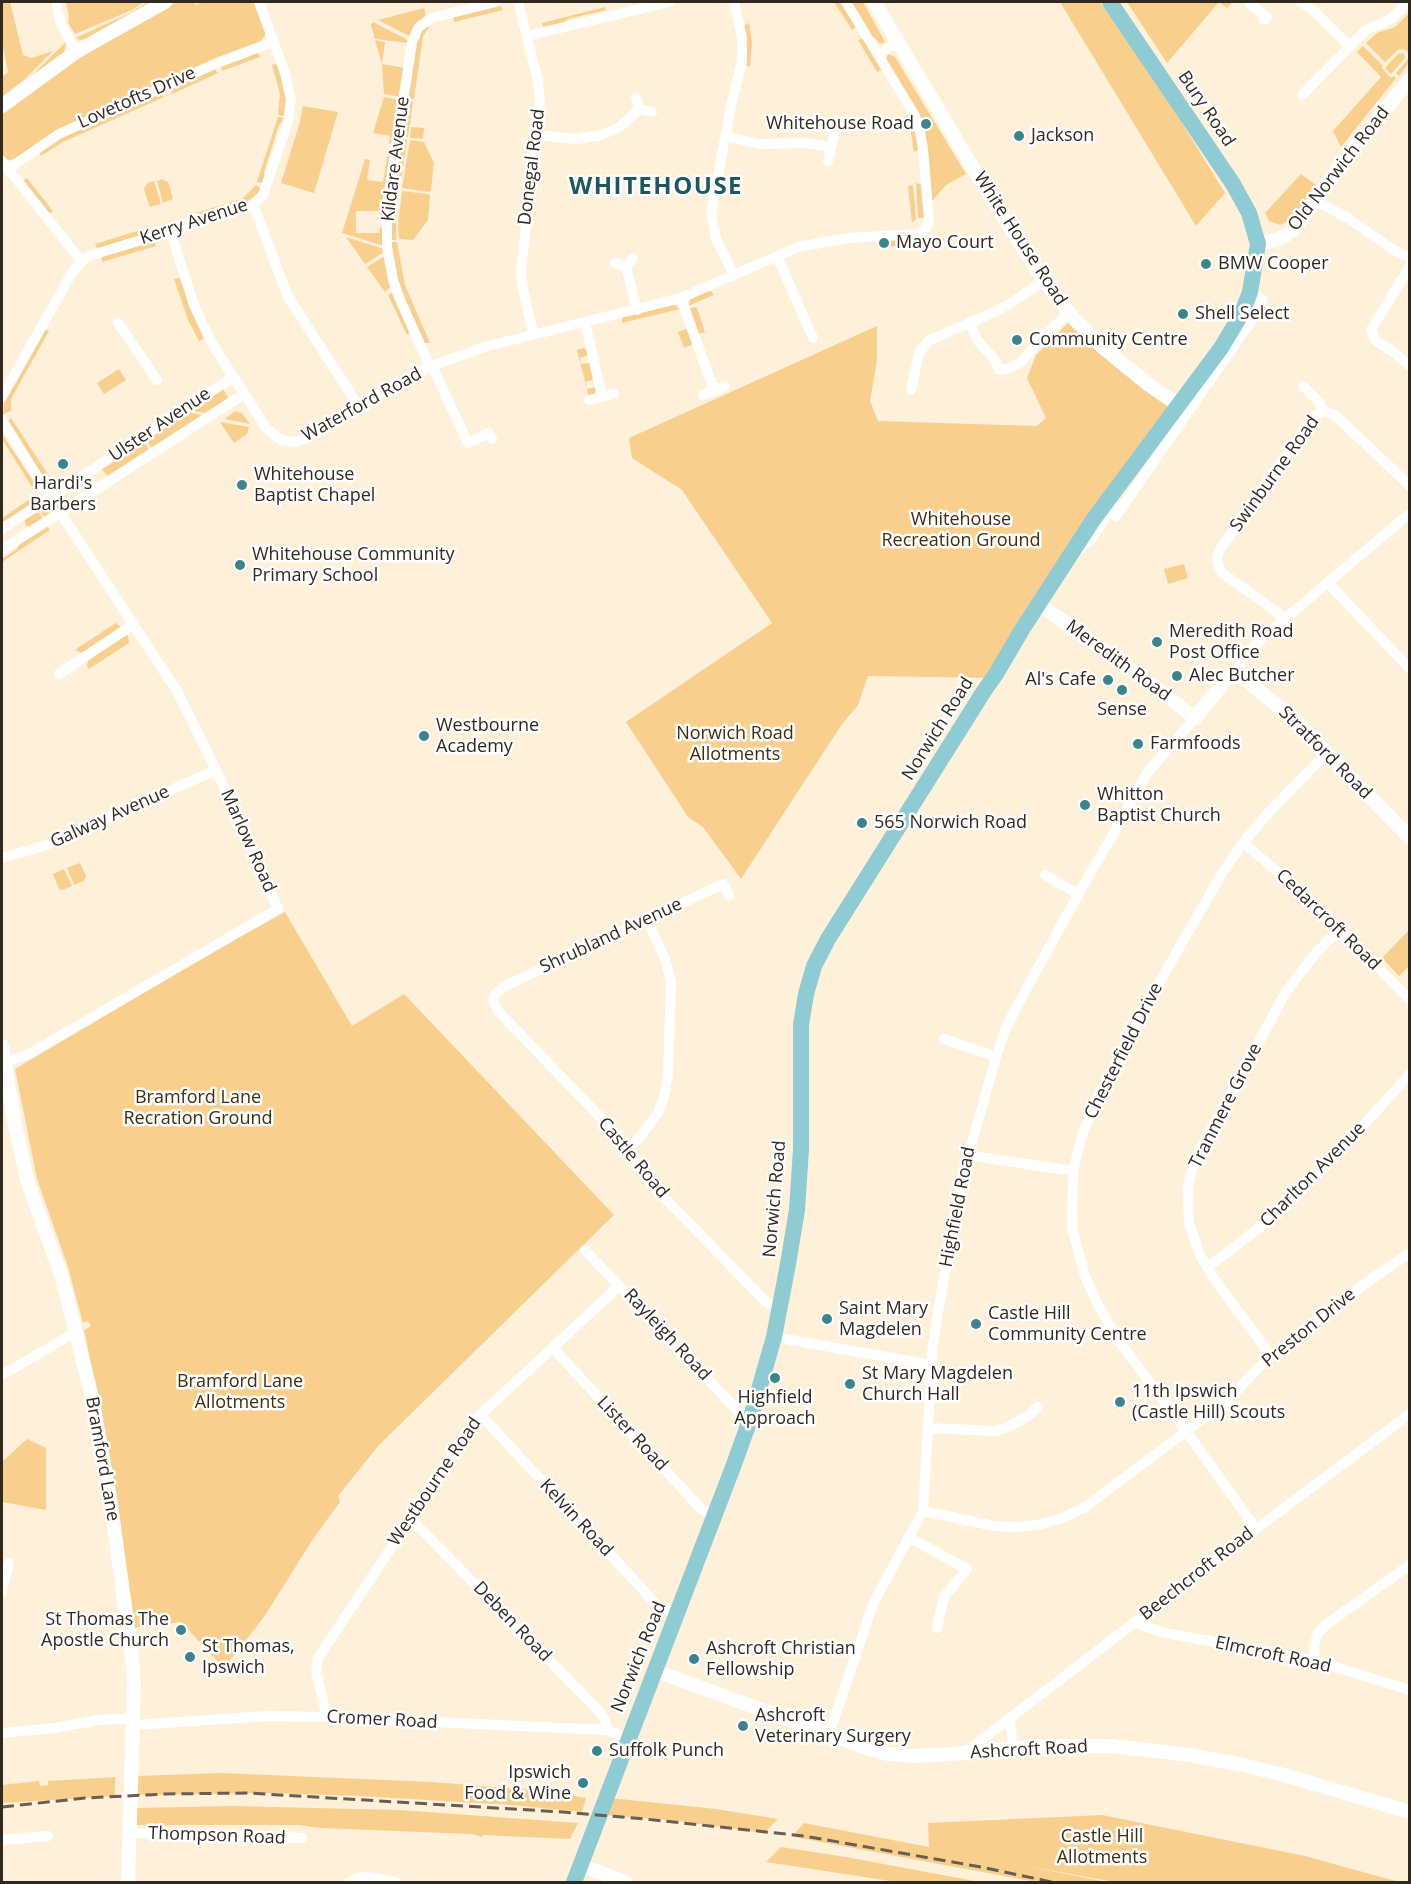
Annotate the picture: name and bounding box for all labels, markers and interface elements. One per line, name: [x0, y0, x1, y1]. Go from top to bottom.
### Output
street label: Lovetofts Drive: [75, 62, 199, 134]
street label: Bury Road: [1173, 67, 1239, 151]
street label: Kildare Avenue: [378, 95, 414, 223]
street label: Old Norwich Road: [1284, 103, 1394, 235]
street label: Donegal Road: [514, 108, 550, 226]
place label: Whitehouse Road: [766, 113, 914, 135]
marker: Whitehouse Road: [919, 117, 933, 131]
place label: Jackson: [1031, 125, 1094, 147]
marker: Jackson: [1012, 129, 1026, 143]
street label: White House Road: [969, 168, 1071, 310]
district label: WHITEHOUSE: [569, 173, 743, 201]
street label: Kerry Avenue: [137, 194, 251, 250]
place label: Mayo Court: [896, 232, 994, 254]
marker: Mayo Court: [877, 236, 891, 250]
place label: BMW Cooper: [1218, 253, 1329, 275]
marker: BMW Cooper: [1199, 257, 1213, 271]
place label: Shell Select: [1195, 303, 1289, 325]
marker: Shell Select: [1176, 307, 1190, 321]
place label: Community Centre: [1029, 329, 1188, 351]
marker: Community Centre: [1010, 333, 1024, 347]
street label: Waterford Road: [298, 363, 426, 447]
street label: Ulster Avenue: [105, 383, 215, 467]
street label: Swinburne Road: [1226, 412, 1324, 536]
marker: Hardi's Barbers: [56, 457, 70, 471]
place label: Whitehouse Baptist Chapel: [254, 464, 375, 506]
place label: Hardi's Barbers: [30, 473, 96, 516]
marker: Whitehouse Baptist Chapel: [235, 478, 249, 492]
park label: Whitehouse Recreation Ground: [881, 509, 1041, 552]
place label: Whitehouse Community Primary School: [252, 544, 455, 586]
marker: Whitehouse Community Primary School: [233, 558, 247, 572]
street label: Meredith Road: [1061, 616, 1175, 706]
place label: Meredith Road Post Office: [1169, 621, 1293, 664]
marker: Meredith Road Post Office: [1150, 635, 1164, 649]
place label: Alec Butcher: [1189, 665, 1295, 687]
place label: Al's Cafe: [1025, 669, 1096, 691]
marker: Alec Butcher: [1170, 669, 1184, 683]
street label: Norwich Road: [898, 673, 978, 785]
marker: Al's Cafe: [1101, 673, 1115, 687]
marker: Sense: [1115, 683, 1129, 697]
place label: Sense: [1097, 699, 1147, 721]
street label: Stratford Road: [1274, 702, 1376, 804]
place label: Westbourne Academy: [436, 715, 539, 758]
park label: Norwich Road Allotments: [676, 723, 794, 766]
marker: Westbourne Academy: [417, 729, 431, 743]
place label: Farmfoods: [1150, 733, 1241, 755]
marker: Farmfoods: [1131, 737, 1145, 751]
street label: Galway Avenue: [47, 781, 173, 853]
place label: Whitton Baptist Church: [1097, 784, 1221, 826]
street label: Marlow Road: [216, 786, 280, 896]
marker: Whitton Baptist Church: [1078, 798, 1092, 812]
place label: 565 Norwich Road: [874, 812, 1027, 834]
marker: 565 Norwich Road: [855, 816, 869, 830]
street label: Cedarcroft Road: [1271, 865, 1385, 975]
street label: Shrubland Avenue: [537, 894, 685, 978]
street label: Chesterfield Drive: [1080, 979, 1168, 1123]
street label: Tranmere Grove: [1185, 1040, 1267, 1172]
park label: Bramford Lane Recration Ground: [123, 1087, 273, 1130]
street label: Castle Road: [593, 1113, 673, 1203]
street label: Charlton Avenue: [1256, 1118, 1370, 1232]
street label: Norwich Road: [759, 1140, 791, 1258]
street label: Highfield Road: [936, 1145, 980, 1269]
street label: Preston Drive: [1258, 1284, 1360, 1372]
street label: Rayleigh Road: [619, 1285, 715, 1385]
place label: Saint Mary Magdelen: [839, 1298, 928, 1340]
place label: Castle Hill Community Centre: [988, 1303, 1147, 1346]
marker: Saint Mary Magdelen: [820, 1312, 834, 1326]
marker: Castle Hill Community Centre: [969, 1317, 983, 1331]
place label: St Mary Magdelen Church Hall: [862, 1363, 1013, 1406]
park label: Bramford Lane Allotments: [177, 1371, 303, 1414]
marker: Highfield Approach: [768, 1371, 782, 1385]
marker: St Mary Magdelen Church Hall: [843, 1377, 857, 1391]
place label: 11th Ipswich (Castle Hill) Scouts: [1132, 1381, 1285, 1424]
place label: Highfield Approach: [734, 1387, 816, 1430]
street label: Lister Road: [592, 1392, 672, 1476]
street label: Bramford Lane: [80, 1395, 124, 1523]
marker: 11th Ipswich (Castle Hill) Scouts: [1113, 1395, 1127, 1409]
street label: Westbourne Road: [384, 1413, 486, 1551]
street label: Kelvin Road: [535, 1475, 617, 1561]
street label: Beechcroft Road: [1136, 1523, 1258, 1625]
street label: Deben Road: [468, 1577, 556, 1667]
street label: Norwich Road: [607, 1598, 671, 1716]
place label: St Thomas The Apostle Church: [41, 1609, 169, 1652]
marker: St Thomas The Apostle Church: [174, 1623, 188, 1637]
street label: Elmcroft Road: [1213, 1632, 1333, 1678]
place label: St Thomas, Ipswich: [202, 1636, 295, 1678]
place label: Ashcroft Christian Fellowship: [706, 1638, 856, 1680]
marker: St Thomas, Ipswich: [183, 1650, 197, 1664]
marker: Ashcroft Christian Fellowship: [687, 1652, 701, 1666]
place label: Ashcroft Veterinary Surgery: [755, 1705, 911, 1748]
street label: Cromer Road: [326, 1706, 438, 1734]
marker: Ashcroft Veterinary Surgery: [736, 1719, 750, 1733]
street label: Ashcroft Road: [970, 1736, 1088, 1764]
place label: Suffolk Punch: [609, 1740, 724, 1762]
marker: Suffolk Punch: [590, 1744, 604, 1758]
place label: Ipswich Food & Wine: [464, 1762, 571, 1804]
marker: Ipswich Food & Wine: [576, 1776, 590, 1790]
street label: Thompson Road: [148, 1823, 286, 1849]
park label: Castle Hill Allotments: [1057, 1826, 1147, 1868]

